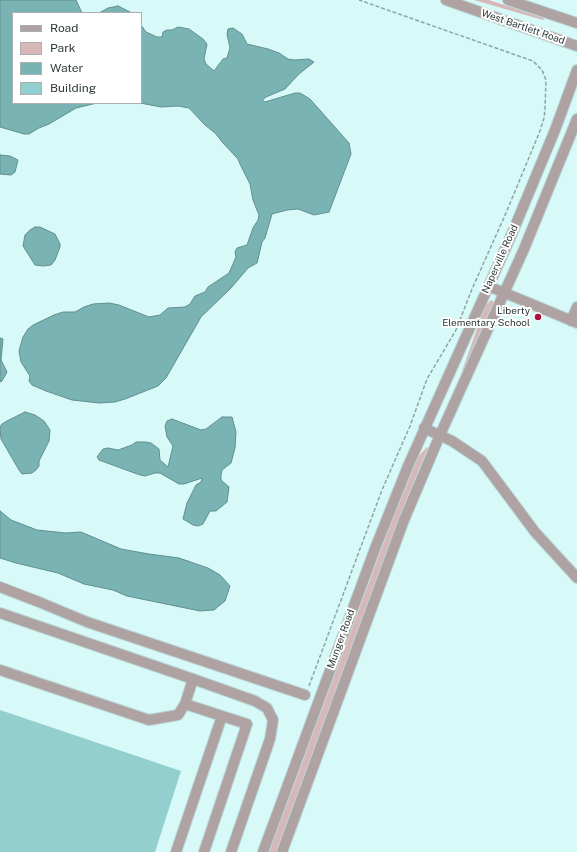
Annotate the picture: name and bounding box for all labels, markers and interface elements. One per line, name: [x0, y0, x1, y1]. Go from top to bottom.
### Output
street label: West Bartlett Road: [480, 7, 566, 47]
legend: [12, 12, 142, 104]
text: Road: [50, 21, 78, 35]
text: Park: [50, 41, 76, 55]
text: Water: [50, 61, 83, 75]
text: Building: [50, 81, 96, 95]
street label: Naperville Road: [480, 223, 520, 295]
place label: Liberty Elementary School: [442, 305, 530, 328]
marker: Liberty Elementary School: [533, 312, 543, 322]
street label: Munger Road: [325, 608, 357, 670]

